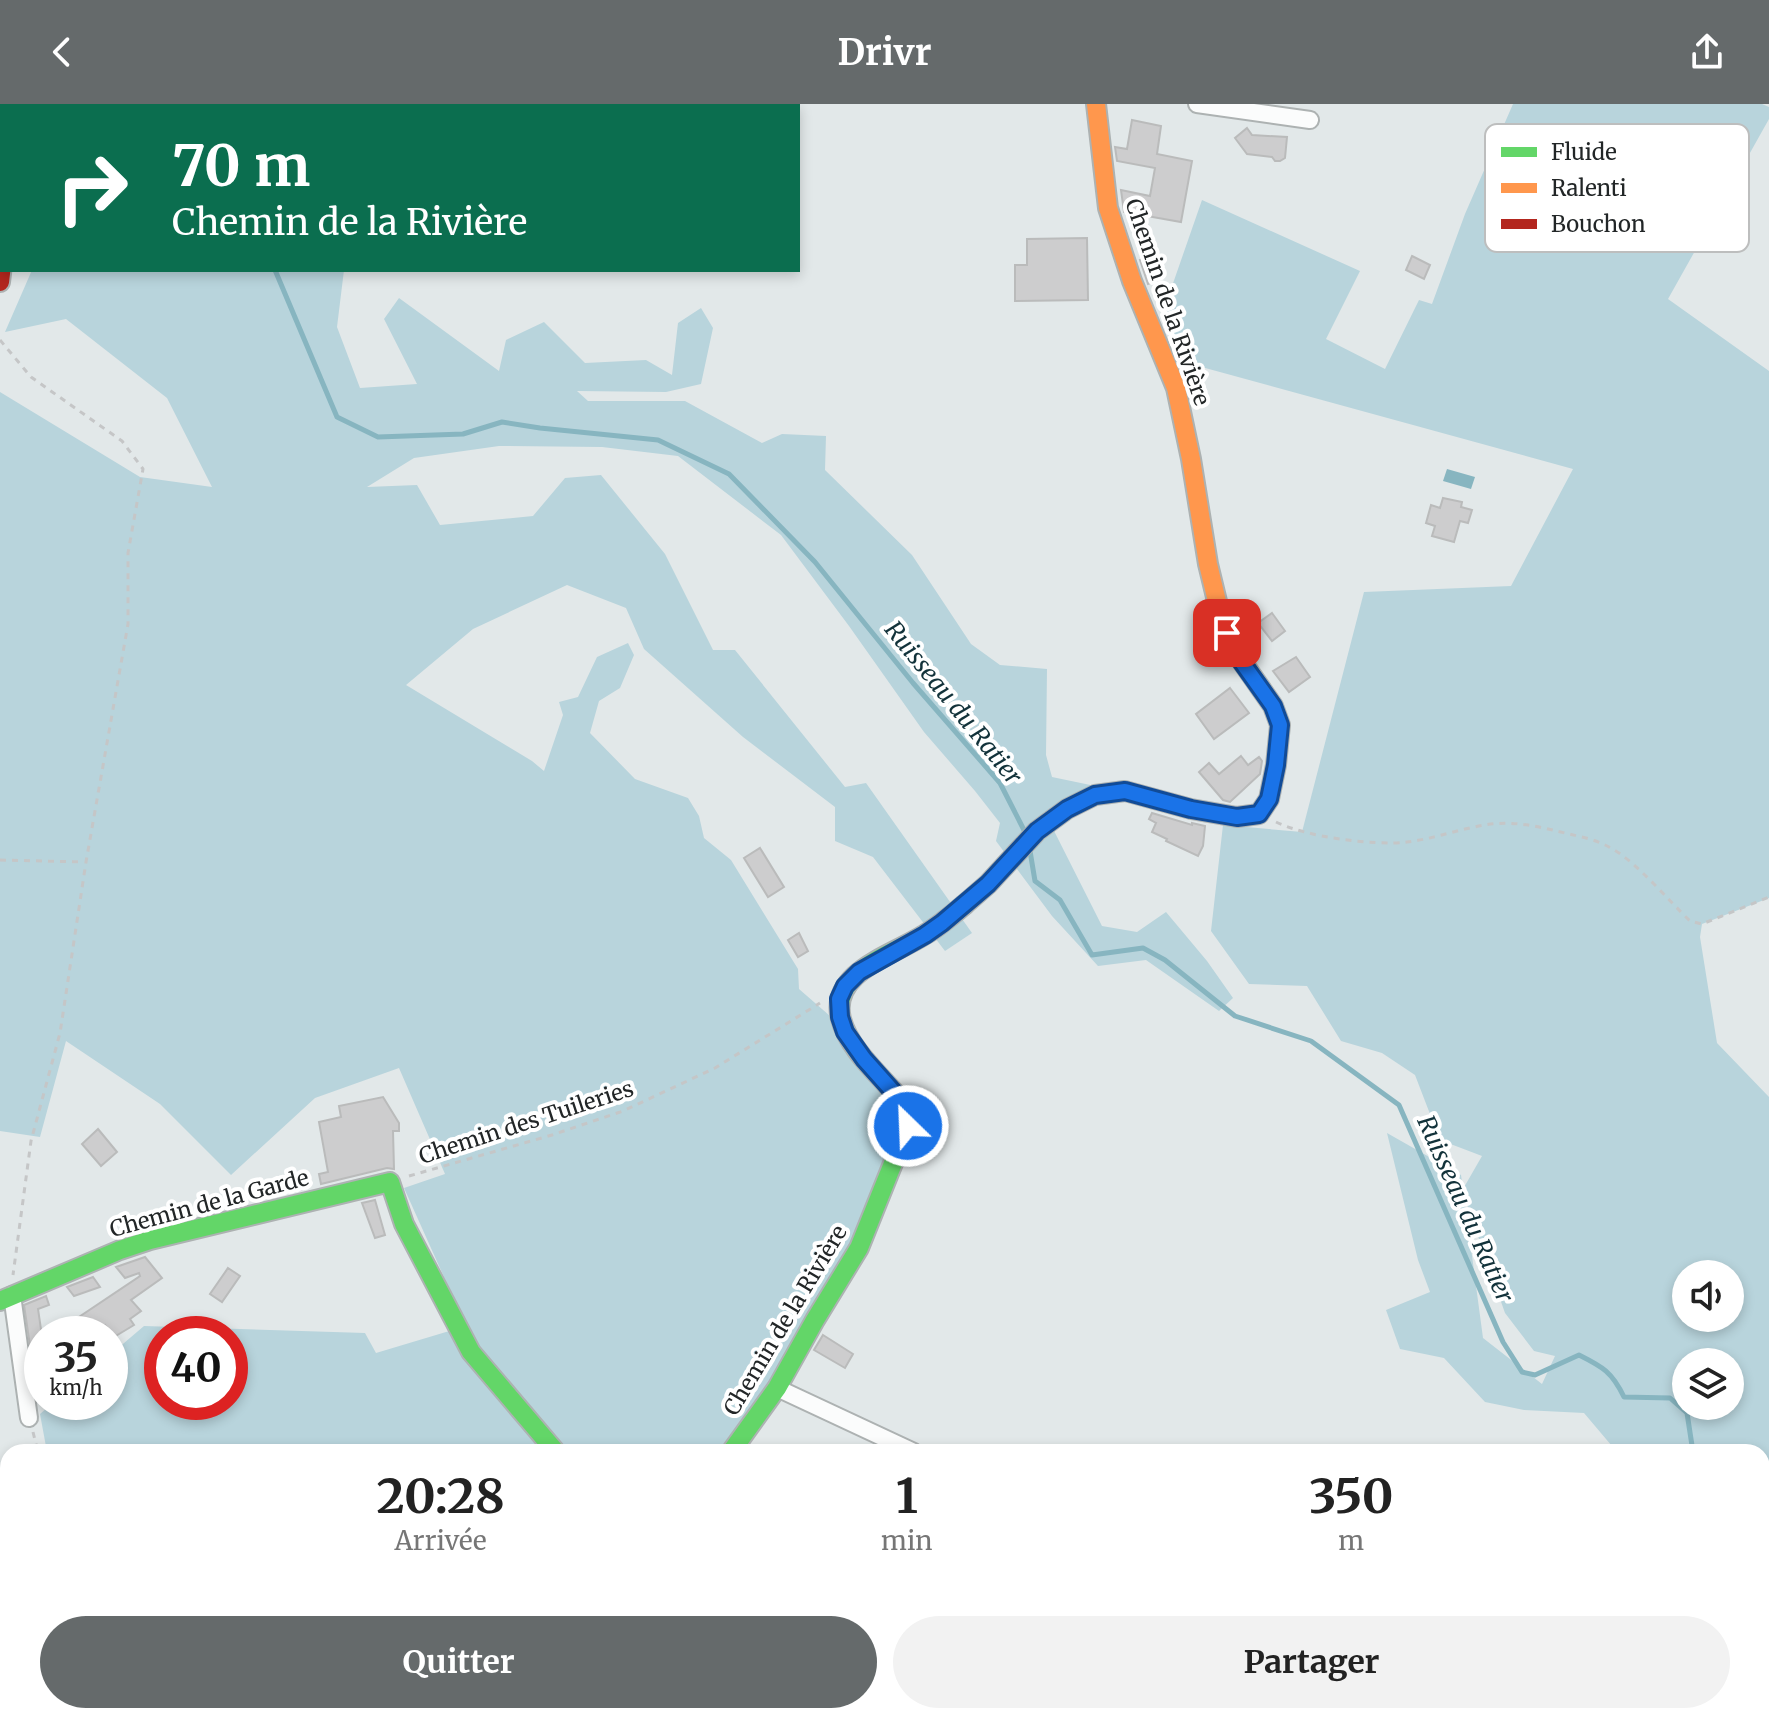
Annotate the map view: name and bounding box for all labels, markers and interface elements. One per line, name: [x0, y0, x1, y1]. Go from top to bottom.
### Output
icon: back: [40, 30, 84, 74]
text: Drivr: [838, 30, 931, 75]
icon: share: [1685, 30, 1729, 74]
legend: [1485, 124, 1749, 252]
text: 70 m: [172, 131, 310, 201]
icon: right: [40, 136, 144, 240]
text: Fluide: [1551, 138, 1617, 166]
text: Ralenti: [1551, 174, 1627, 202]
street label: Chemin de la Rivière: [1119, 195, 1217, 409]
text: Chemin de la Rivière: [172, 200, 527, 245]
text: Bouchon: [1551, 210, 1646, 238]
pin: [1193, 599, 1261, 667]
icon: arrive: [1205, 611, 1249, 655]
water label: Ruisseau du Ratier: [878, 615, 1030, 792]
street label: Chemin des Tuileries: [415, 1074, 637, 1170]
position arrow: [866, 1084, 950, 1168]
water label: Ruisseau du Ratier: [1410, 1111, 1521, 1308]
street label: Chemin de la Garde: [106, 1163, 312, 1243]
street label: Chemin de la Rivière: [717, 1220, 853, 1420]
map controls: [1672, 1260, 1744, 1420]
button: sound: [1672, 1260, 1744, 1332]
speed limit sign: 40: [144, 1316, 248, 1420]
text: 35: [54, 1333, 98, 1383]
button: layers: [1672, 1348, 1744, 1420]
text: km/h: [50, 1375, 102, 1400]
text: 20:28: [376, 1466, 505, 1526]
text: 1: [896, 1466, 918, 1526]
text: 350: [1309, 1466, 1394, 1526]
text: Arrivée: [394, 1524, 487, 1557]
text: min: [881, 1524, 933, 1557]
text: m: [1338, 1524, 1364, 1557]
button: Quitter: [40, 1616, 877, 1708]
button: Partager: [893, 1616, 1730, 1708]

